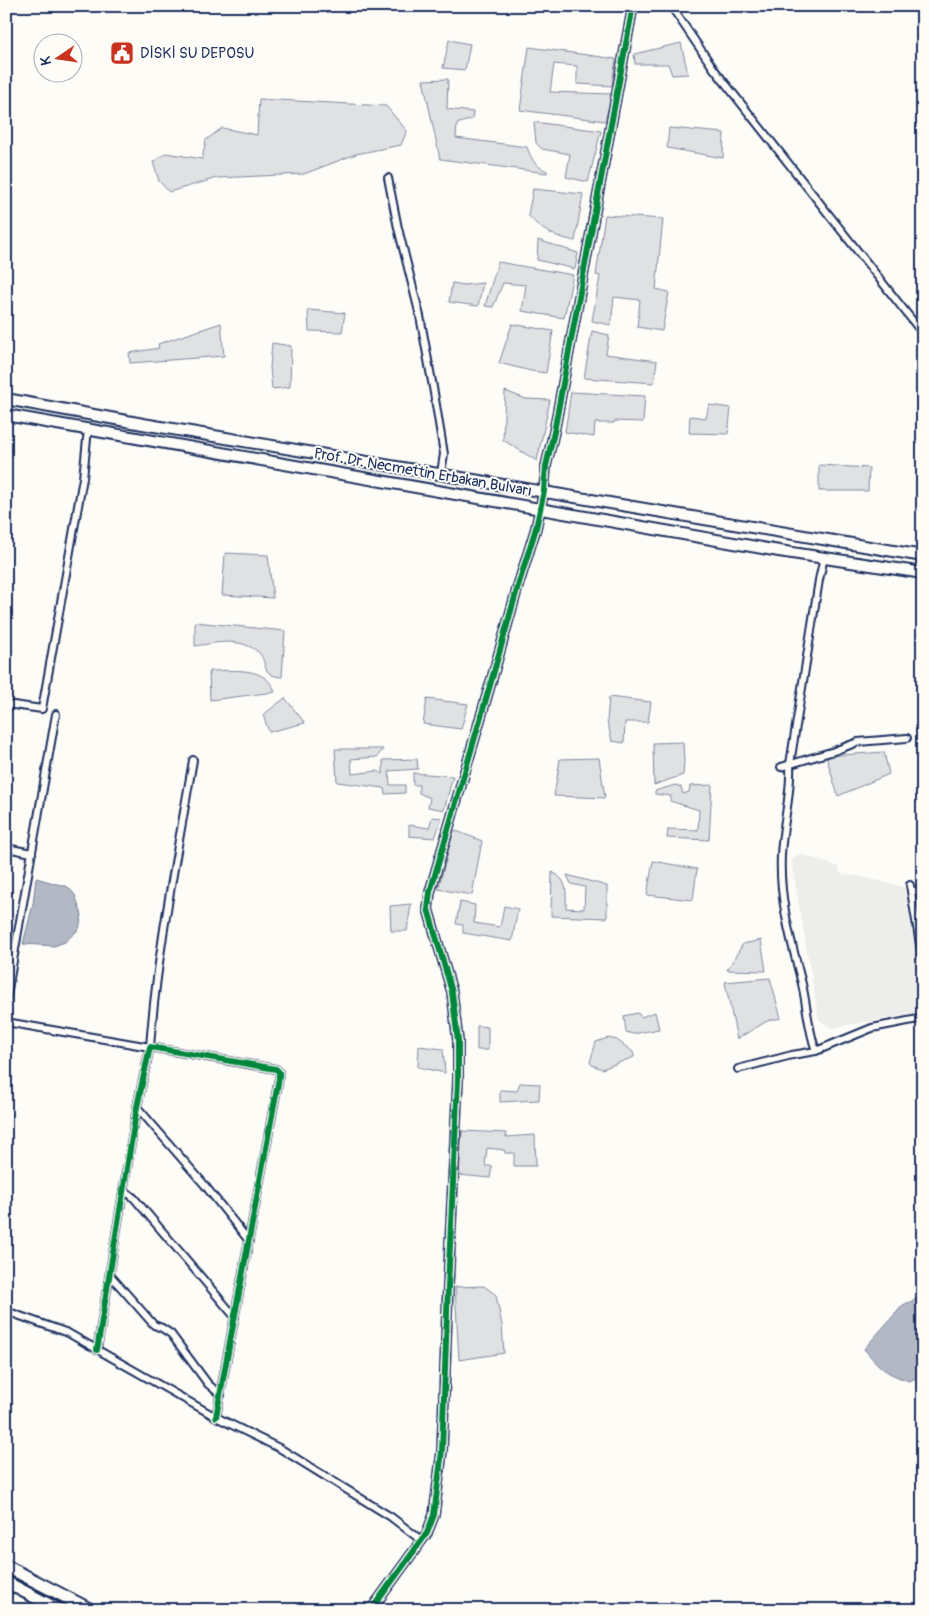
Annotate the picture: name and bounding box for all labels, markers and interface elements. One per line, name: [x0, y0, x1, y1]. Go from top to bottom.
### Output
north arrow: [32, 32, 82, 82]
public building icon: DİSKİ SU DEPOSU: [109, 40, 135, 66]
place label: DİSKİ SU DEPOSU: [140, 44, 255, 63]
text: K: [36, 54, 55, 67]
street label: Prof. Dr. Necmettin Erbakan Bulvarı: [312, 444, 533, 501]

